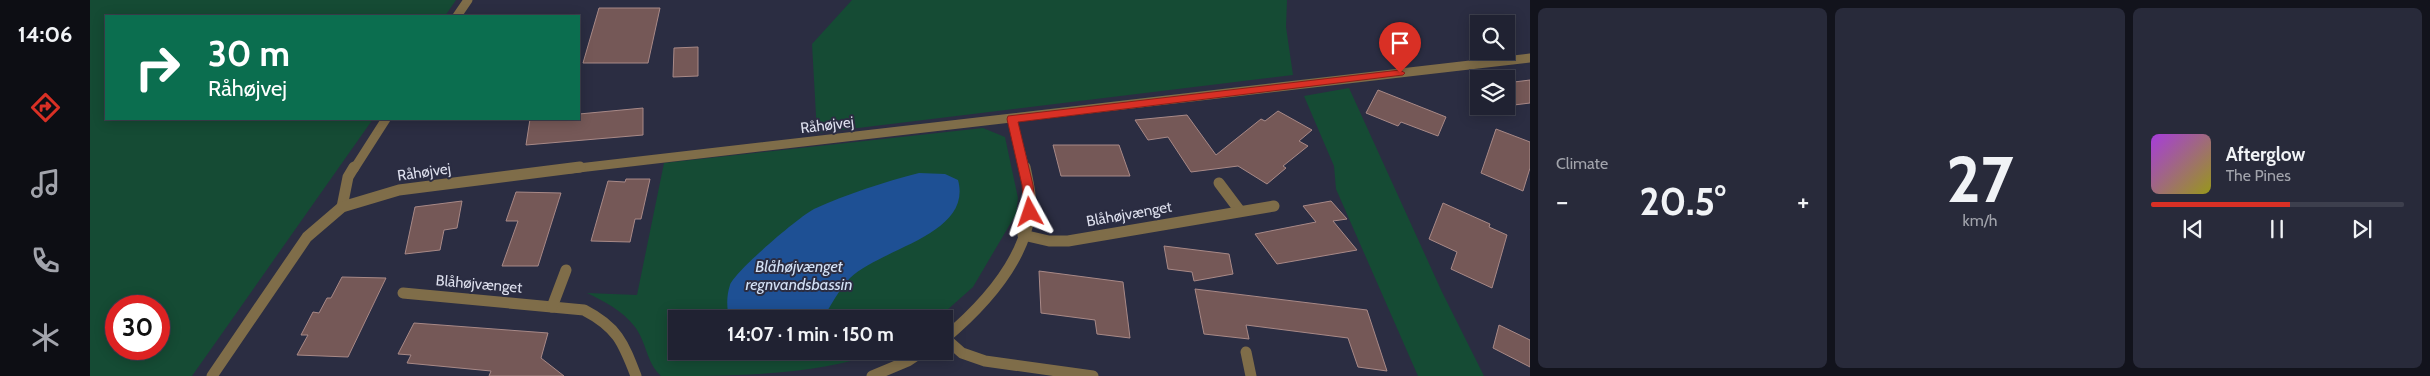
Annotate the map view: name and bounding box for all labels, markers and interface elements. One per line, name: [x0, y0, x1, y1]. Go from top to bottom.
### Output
map controls: [1470, 15, 1515, 115]
button: search: [1470, 15, 1515, 60]
text: 14:06: [18, 21, 72, 48]
pin: [1379, 22, 1421, 73]
icon: arrive: [1386, 29, 1414, 57]
text: 30 m: [208, 32, 290, 75]
icon: right: [125, 35, 190, 100]
button: layers: [1470, 70, 1515, 115]
text: Råhøjvej: [208, 75, 287, 102]
icon: directions: [28, 90, 63, 125]
street label: Råhøjvej: [799, 113, 855, 137]
text: 27: [1946, 139, 2014, 218]
text: Afterglow: [2226, 143, 2305, 166]
text: Climate: [1556, 154, 1608, 173]
street label: Råhøjvej: [396, 159, 452, 185]
icon: music: [28, 166, 63, 201]
text: The Pines: [2226, 166, 2291, 185]
text: 20.5°: [1639, 178, 1726, 225]
text: −: [1556, 184, 1568, 218]
text: +: [1797, 184, 1809, 218]
position arrow: [1003, 185, 1055, 237]
street label: Blåhøjvænget: [1085, 198, 1173, 230]
text: km/h: [1962, 211, 1998, 230]
icon: previous: [2179, 215, 2207, 243]
icon: pause: [2263, 215, 2291, 243]
icon: next: [2348, 215, 2376, 243]
icon: phone: [28, 243, 63, 278]
water label: Blåhøjvænget regnvandsbassin: [746, 257, 853, 294]
street label: Blåhøjvænget: [435, 271, 523, 297]
speed limit sign: 30: [105, 295, 170, 360]
icon: climate: [28, 320, 63, 355]
text: 14:07 · 1 min · 150 m: [727, 323, 894, 346]

